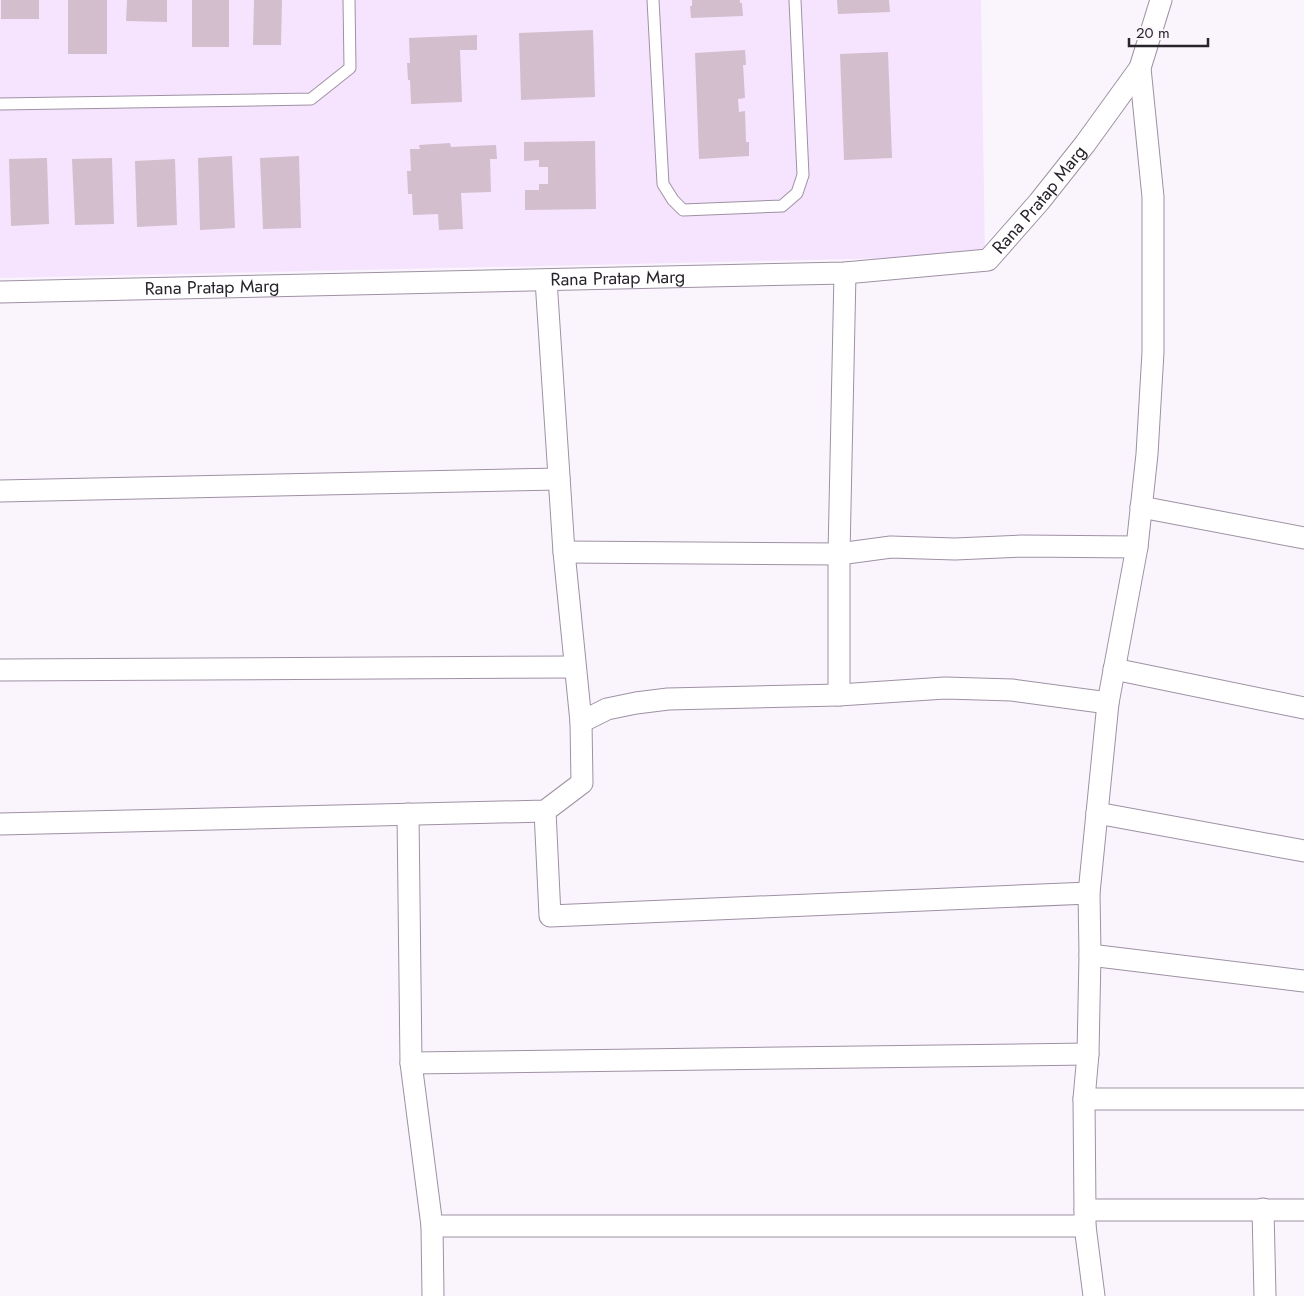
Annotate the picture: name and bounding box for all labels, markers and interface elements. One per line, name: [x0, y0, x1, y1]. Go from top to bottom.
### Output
scale bar: [1129, 15, 1208, 47]
text: 20 m: [1136, 22, 1170, 44]
street label: Rana Pratap Marg: [986, 140, 1092, 260]
street label: Rana Pratap Marg: [550, 264, 686, 293]
street label: Rana Pratap Marg: [144, 273, 280, 302]

